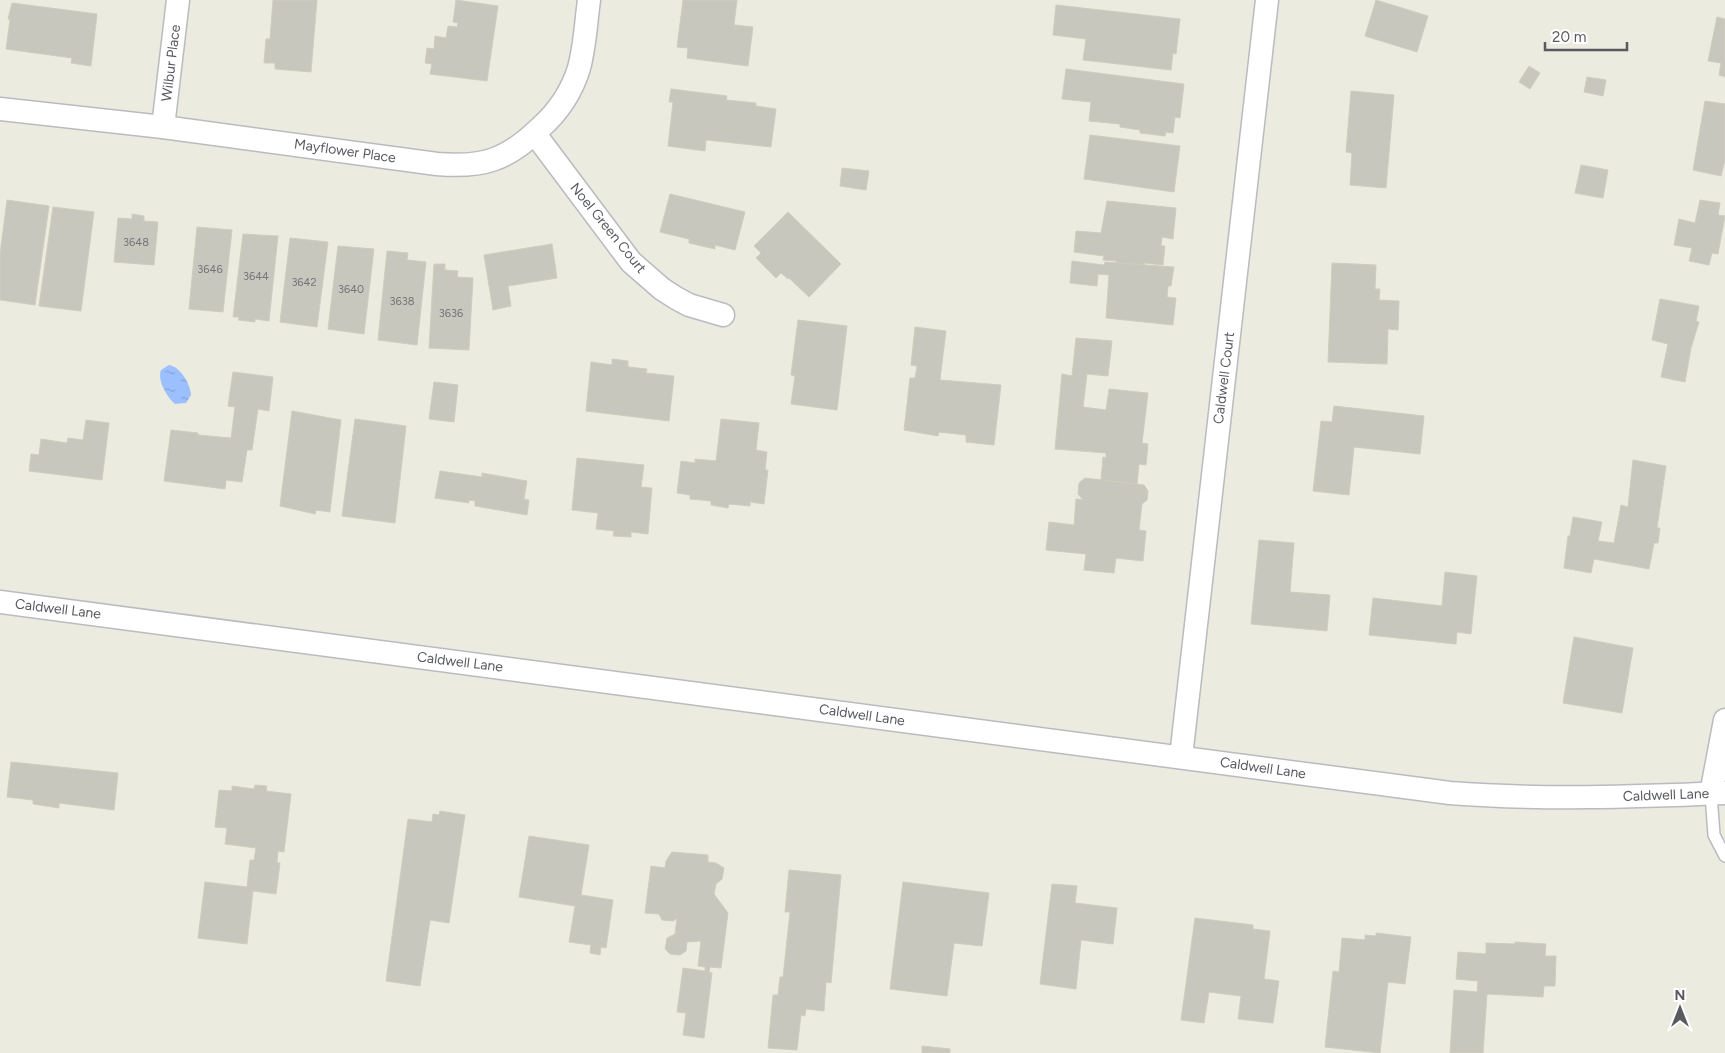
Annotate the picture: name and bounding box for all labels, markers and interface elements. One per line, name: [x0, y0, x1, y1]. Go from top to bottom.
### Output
scale bar: [1545, 20, 1628, 52]
street label: Wilbur Place: [158, 23, 184, 103]
text: 20 m: [1552, 28, 1586, 46]
street label: Mayflower Place: [293, 135, 397, 167]
street label: Noel Green Court: [566, 179, 650, 277]
house number: 3648: [123, 236, 149, 249]
house number: 3646: [197, 263, 223, 276]
house number: 3644: [243, 270, 269, 283]
house number: 3642: [291, 276, 317, 289]
house number: 3640: [338, 283, 364, 296]
house number: 3638: [390, 295, 415, 308]
house number: 3636: [439, 307, 463, 320]
street label: Caldwell Court: [1210, 331, 1238, 425]
street label: Caldwell Lane: [14, 595, 102, 623]
street label: Caldwell Lane: [416, 648, 504, 676]
street label: Caldwell Lane: [818, 701, 906, 729]
street label: Caldwell Lane: [1219, 754, 1307, 782]
street label: Caldwell Lane: [1622, 785, 1710, 805]
north arrow: [1655, 983, 1705, 1033]
text: N: [1675, 987, 1685, 1004]

